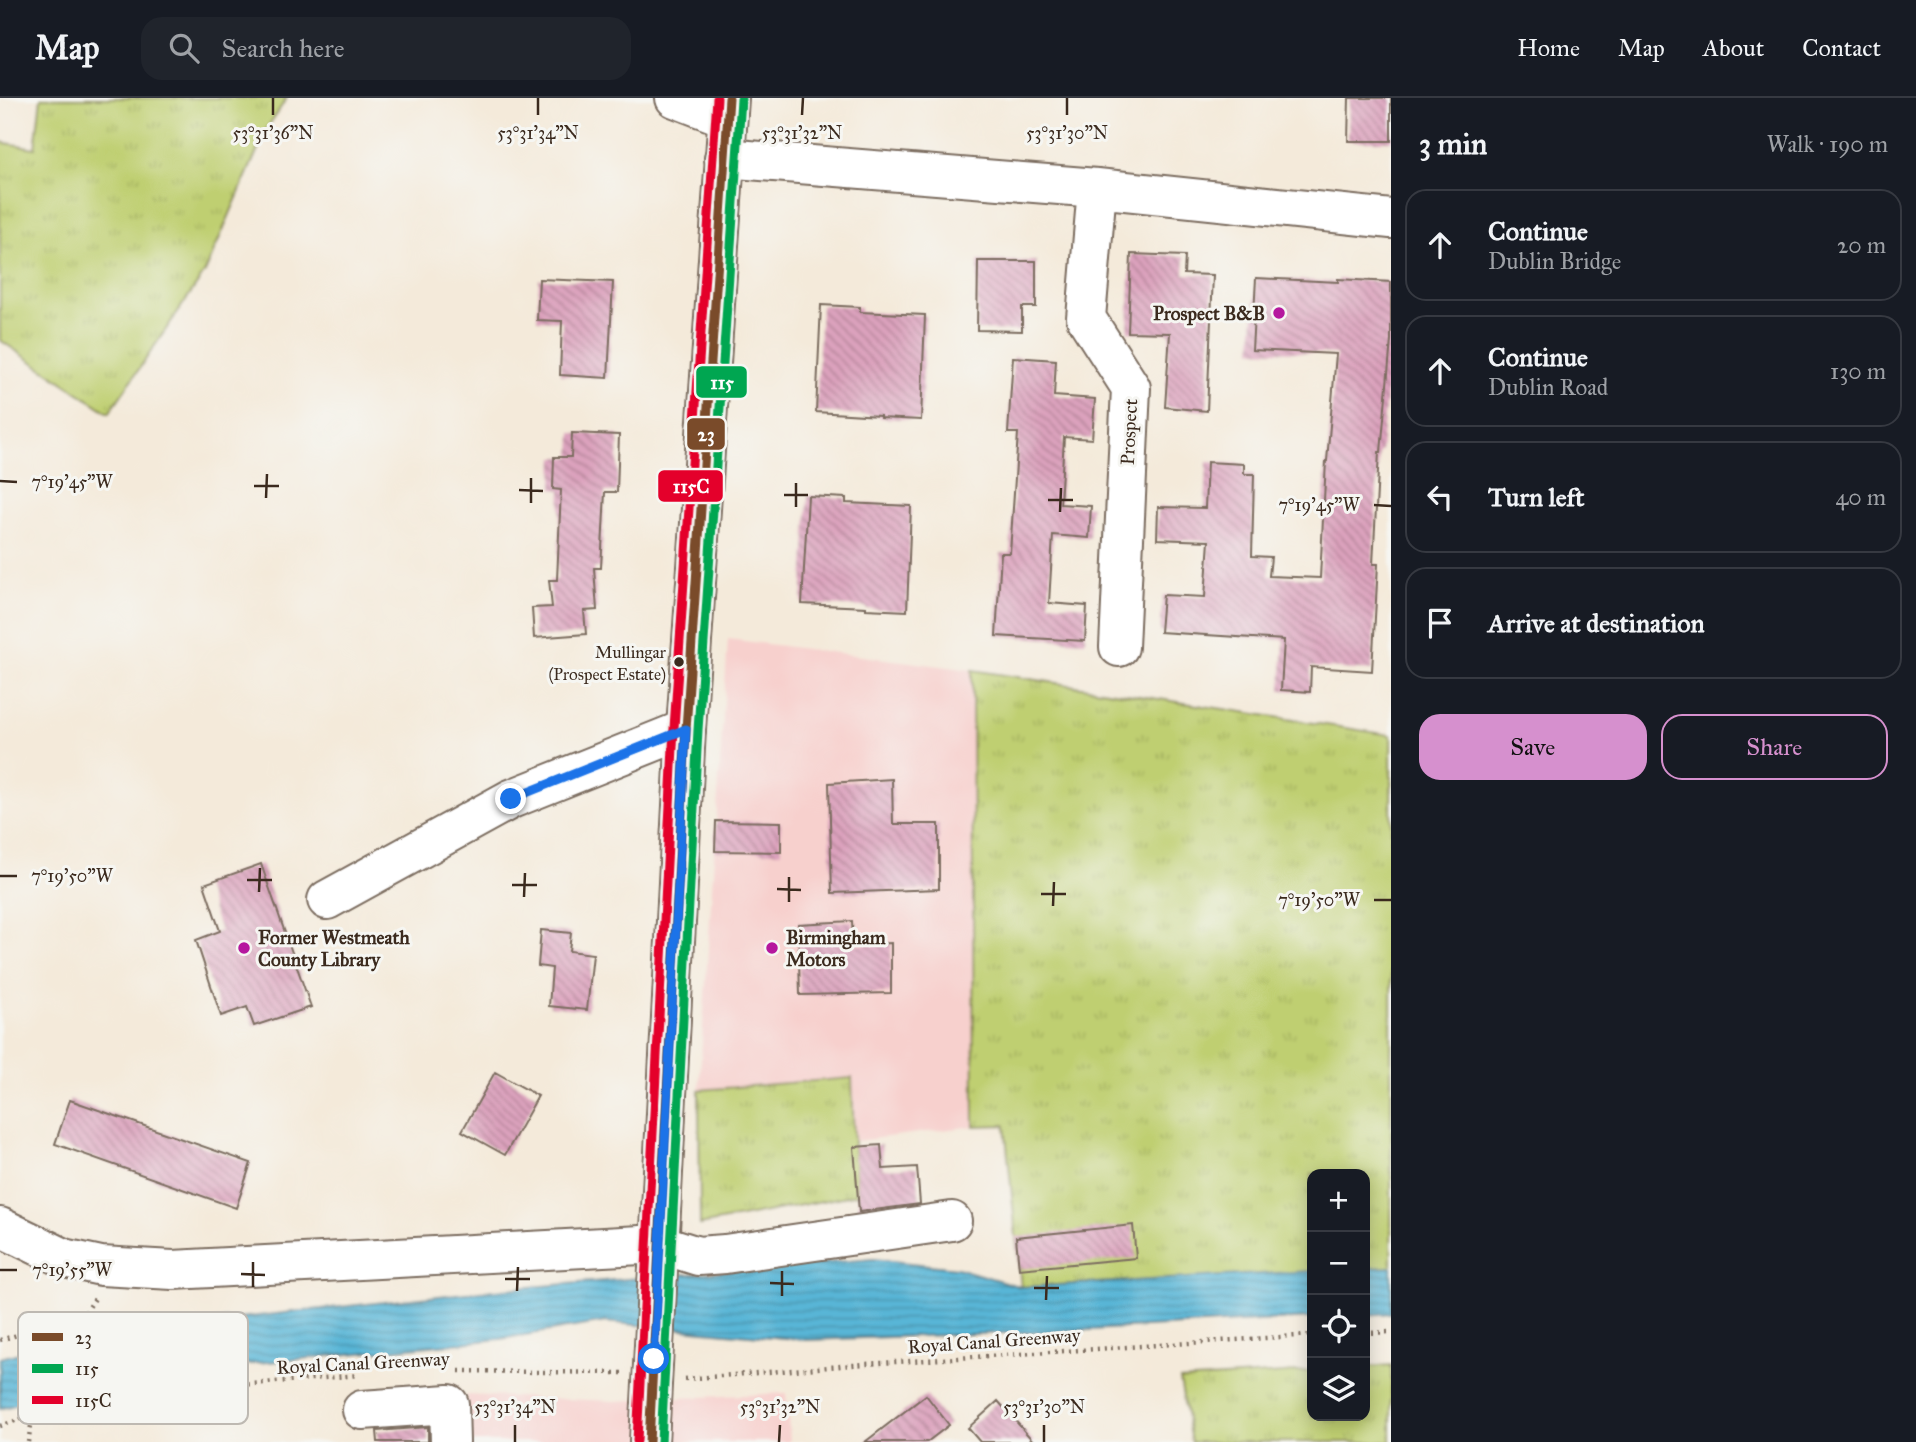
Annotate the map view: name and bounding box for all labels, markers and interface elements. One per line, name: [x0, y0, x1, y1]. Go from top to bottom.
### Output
search box: [141, 17, 631, 80]
text: Map: [35, 28, 99, 68]
icon: search: [165, 29, 203, 67]
text: Search here: [221, 32, 345, 64]
text: Home: [1517, 33, 1580, 63]
text: Map: [1618, 33, 1665, 63]
text: About: [1703, 33, 1764, 63]
text: Contact: [1802, 33, 1881, 63]
text: 53°31'36"N: [233, 122, 313, 144]
text: 53°31'34"N: [497, 122, 579, 144]
text: 53°31'32"N: [762, 122, 842, 144]
text: 53°31'30"N: [1026, 122, 1108, 144]
text: 3 min: [1419, 126, 1487, 162]
text: Walk · 190 m: [1767, 130, 1888, 158]
text: Continue: [1488, 215, 1588, 247]
icon: ahead: [1421, 226, 1459, 264]
text: 20 m: [1837, 231, 1886, 259]
text: Dublin Bridge: [1488, 247, 1621, 275]
place label: Prospect B&B: [1153, 302, 1265, 326]
marker: Prospect B&B: [1271, 305, 1287, 321]
text: Continue: [1488, 341, 1588, 373]
icon: ahead: [1421, 352, 1459, 390]
text: 130 m: [1830, 357, 1886, 385]
line badge: 115: [695, 365, 748, 399]
text: 115: [710, 371, 734, 394]
text: Dublin Road: [1488, 373, 1608, 401]
street label: Prospect: [1116, 398, 1142, 466]
line badge: 23: [686, 417, 726, 451]
text: 23: [698, 423, 714, 447]
line badge: 115C: [657, 469, 724, 503]
text: 7°19'45"W: [31, 471, 113, 493]
text: 115C: [673, 475, 709, 498]
icon: left: [1421, 478, 1459, 516]
text: Turn left: [1488, 481, 1584, 513]
text: 40 m: [1836, 483, 1886, 511]
text: 7°19'45"W: [1278, 494, 1360, 516]
icon: arrive: [1421, 604, 1459, 642]
text: Arrive at destination: [1488, 607, 1705, 639]
place label: Mullingar (Prospect Estate): [548, 642, 667, 685]
marker: Mullingar (Prospect Estate): [672, 655, 686, 669]
button: Save: [1419, 714, 1647, 780]
button: Share: [1661, 714, 1888, 780]
route end: [495, 783, 526, 814]
text: 7°19'50"W: [31, 865, 114, 887]
text: 7°19'50"W: [1278, 889, 1361, 911]
place label: Former Westmeath County Library: [258, 926, 410, 972]
place label: Birmingham Motors: [786, 926, 886, 971]
marker: Former Westmeath County Library: [236, 940, 252, 956]
marker: Birmingham Motors: [764, 940, 780, 956]
map controls: [1307, 1169, 1370, 1421]
button: +: [1307, 1169, 1370, 1232]
button: −: [1307, 1232, 1370, 1295]
text: 7°19'55"W: [32, 1259, 113, 1281]
button: locate: [1307, 1295, 1370, 1358]
legend: [18, 1312, 248, 1424]
street label: Royal Canal Greenway: [907, 1323, 1082, 1359]
text: 23: [75, 1326, 92, 1349]
route start: [638, 1343, 669, 1374]
street label: Royal Canal Greenway: [276, 1347, 451, 1379]
text: 115: [75, 1357, 99, 1380]
button: layers: [1307, 1358, 1370, 1421]
text: 115C: [75, 1389, 112, 1412]
text: 53°31'34"N: [474, 1396, 556, 1418]
text: 53°31'32"N: [740, 1396, 820, 1418]
text: 53°31'30"N: [1003, 1396, 1085, 1418]

